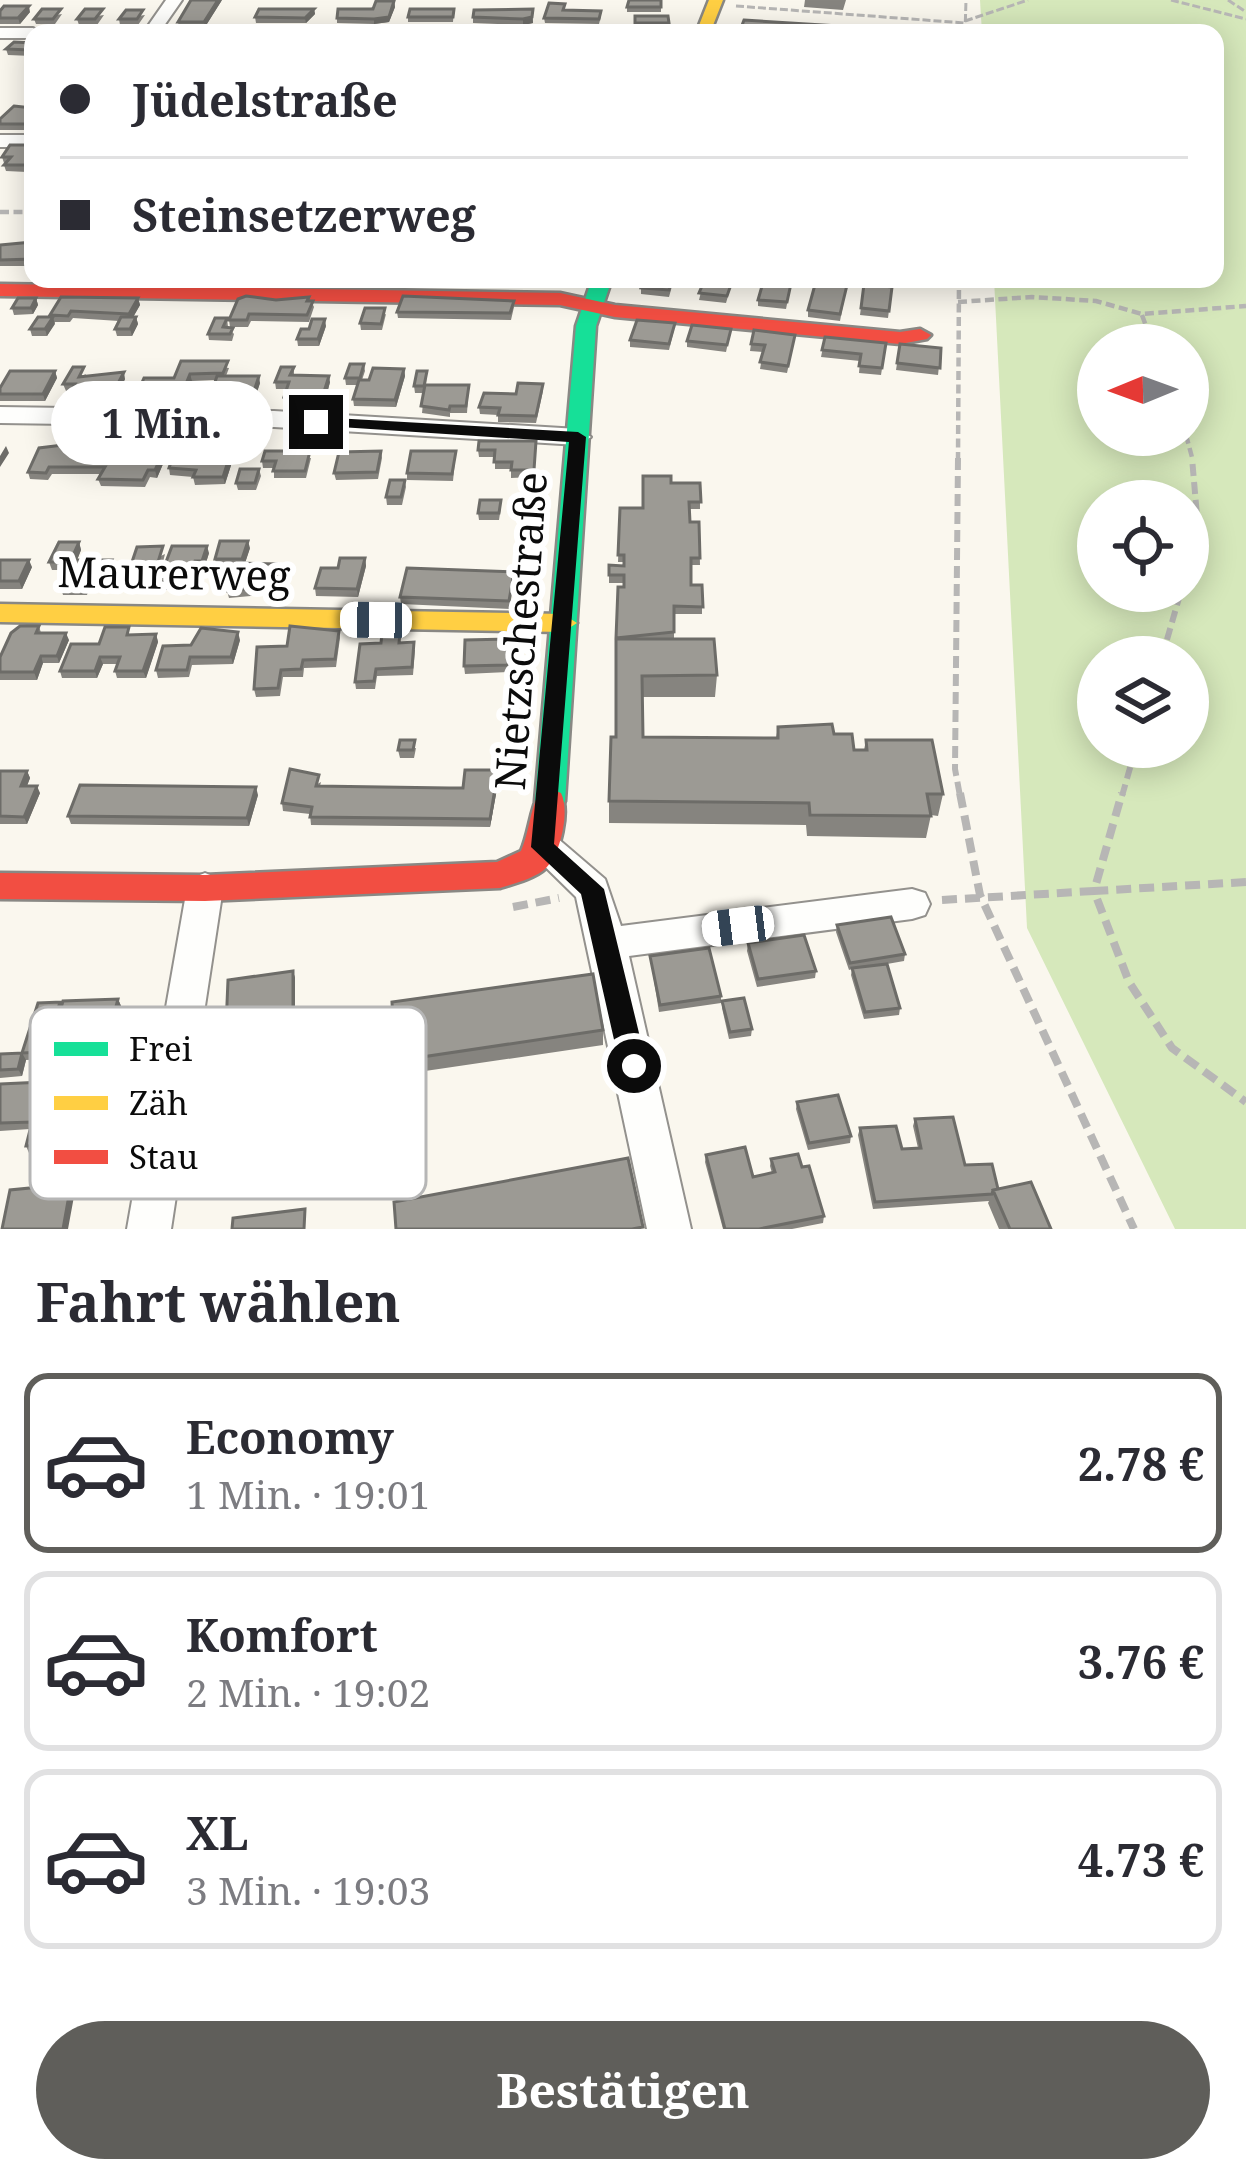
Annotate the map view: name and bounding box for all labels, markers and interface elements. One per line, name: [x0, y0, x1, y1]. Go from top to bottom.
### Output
text: Jüdelstraße: [132, 69, 398, 130]
text: Steinsetzerweg: [132, 184, 476, 245]
north arrow: [1077, 324, 1209, 456]
map controls: [1077, 324, 1209, 768]
callout: 1 Min.: [52, 380, 274, 464]
route end: [289, 395, 343, 449]
text: 1 Min.: [102, 396, 222, 449]
street label: Nietzschestraße: [480, 470, 559, 792]
button: locate: [1077, 480, 1209, 612]
street label: Maurerweg: [57, 542, 291, 603]
car: [340, 601, 412, 639]
button: layers: [1077, 636, 1209, 768]
car: [700, 904, 776, 948]
legend: [30, 1007, 426, 1199]
text: Frei: [129, 1026, 193, 1071]
route start: [607, 1039, 661, 1093]
text: Zäh: [129, 1080, 188, 1125]
text: Stau: [129, 1134, 198, 1179]
text: Fahrt wählen: [36, 1264, 401, 1338]
text: Economy: [186, 1406, 394, 1467]
icon: car: [42, 1409, 150, 1517]
text: 2.78 €: [1078, 1433, 1204, 1494]
text: 1 Min. · 19:01: [186, 1467, 430, 1520]
text: Komfort: [186, 1604, 378, 1665]
icon: car: [42, 1607, 150, 1715]
text: 3.76 €: [1078, 1631, 1204, 1692]
text: 2 Min. · 19:02: [186, 1665, 430, 1718]
text: XL: [186, 1802, 248, 1863]
icon: car: [42, 1805, 150, 1913]
text: 4.73 €: [1078, 1829, 1204, 1890]
text: 3 Min. · 19:03: [186, 1863, 430, 1916]
button: Bestätigen: [36, 2021, 1210, 2159]

